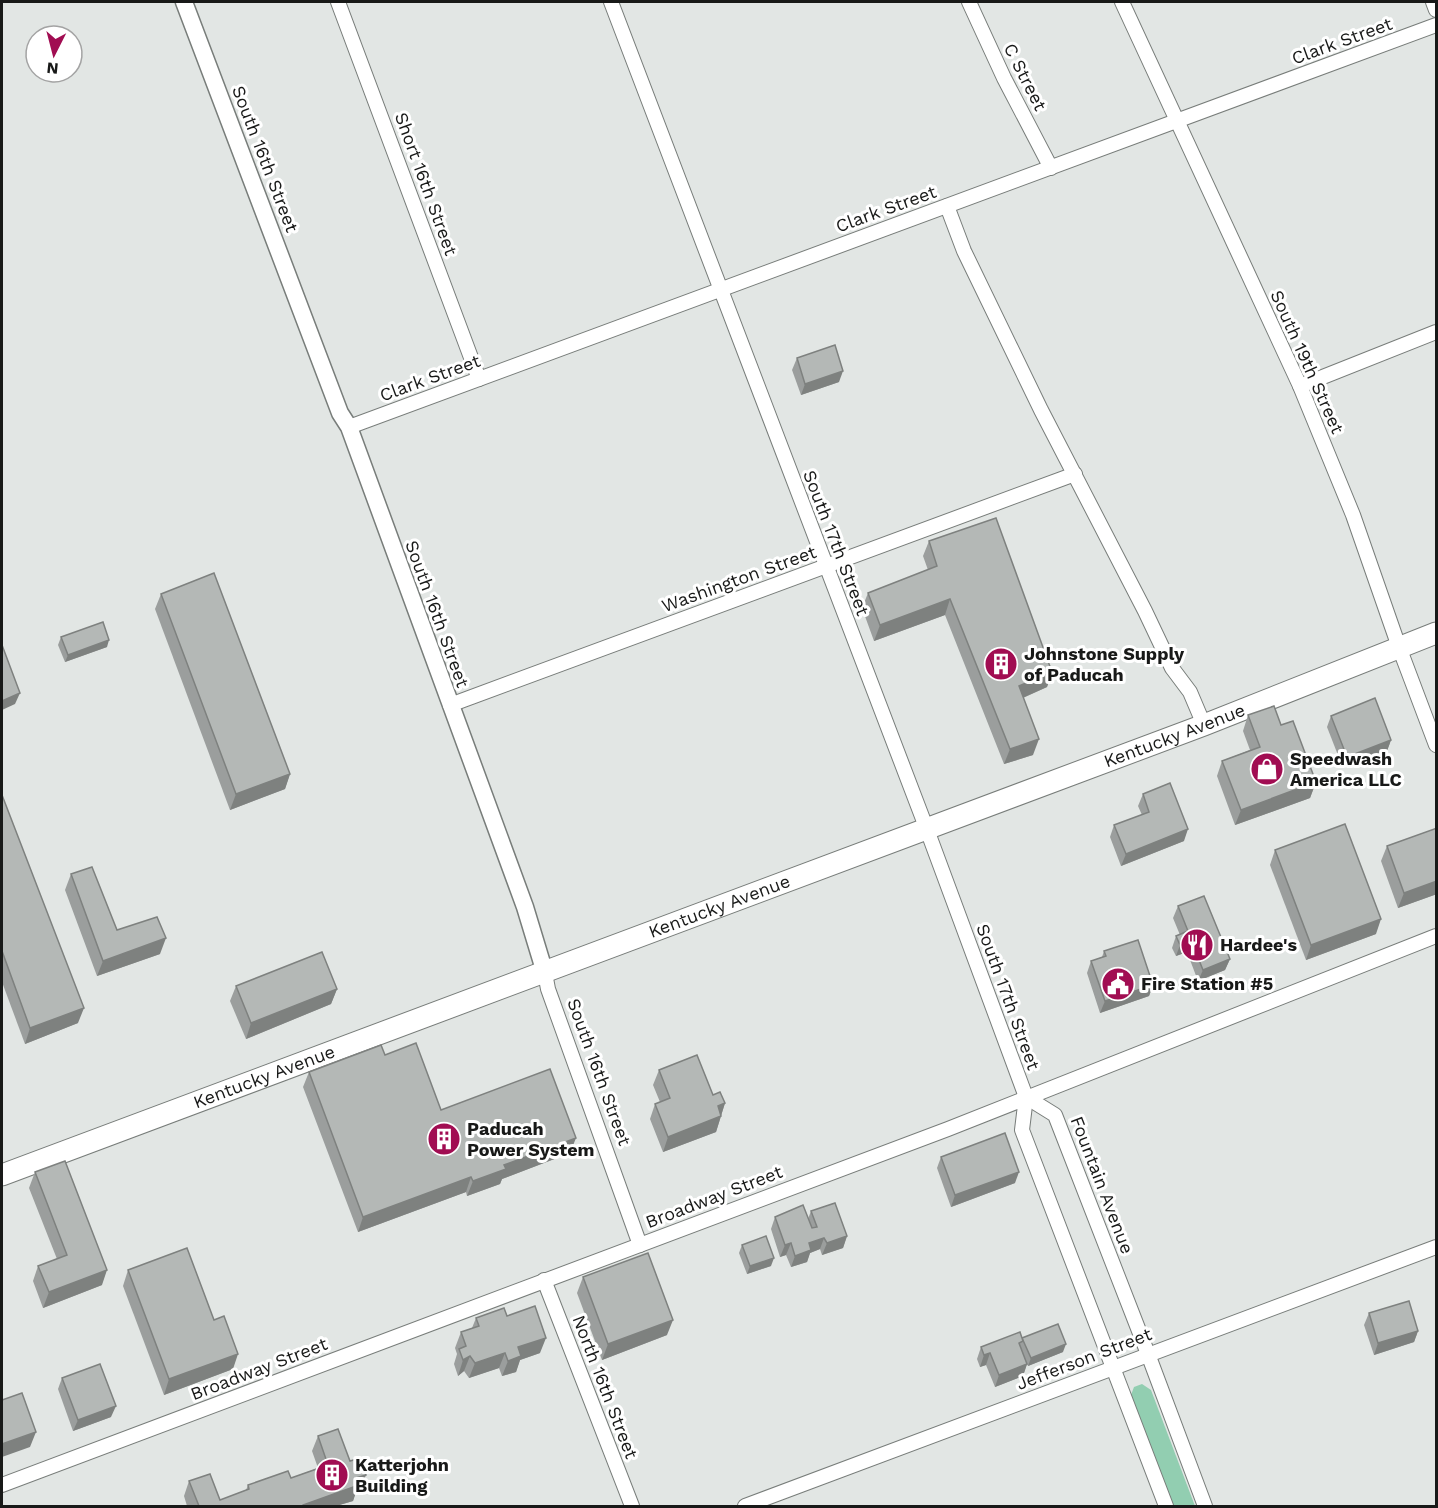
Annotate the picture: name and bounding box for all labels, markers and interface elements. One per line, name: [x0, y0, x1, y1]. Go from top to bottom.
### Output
street label: Clark Street: [1289, 12, 1395, 68]
north arrow: [24, 24, 84, 84]
street label: C Street: [1000, 40, 1052, 114]
text: N: [46, 58, 59, 78]
street label: South 16th Street: [228, 83, 303, 235]
street label: Short 16th Street: [391, 109, 462, 259]
street label: Clark Street: [833, 180, 939, 236]
street label: South 19th Street: [1266, 287, 1349, 437]
street label: Clark Street: [377, 349, 483, 405]
street label: South 17th Street: [799, 467, 874, 619]
street label: South 16th Street: [401, 537, 474, 691]
street label: Washington Street: [659, 541, 819, 616]
place label: Johnstone Supply of Paducah: [1024, 643, 1185, 685]
building icon: Johnstone Supply of Paducah: [983, 646, 1019, 682]
street label: Kentucky Avenue: [1101, 699, 1248, 772]
place label: Speedwash America LLC: [1290, 748, 1402, 790]
shop icon: Speedwash America LLC: [1249, 751, 1285, 787]
street label: Kentucky Avenue: [646, 870, 793, 942]
street label: South 17th Street: [972, 921, 1045, 1073]
restaurant icon: Hardee's: [1179, 927, 1215, 963]
place label: Hardee's: [1220, 934, 1297, 955]
public building icon: Fire Station #5: [1100, 966, 1136, 1002]
place label: Fire Station #5: [1141, 973, 1273, 994]
street label: South 16th Street: [563, 995, 636, 1149]
street label: Kentucky Avenue: [190, 1040, 338, 1112]
street label: Fountain Avenue: [1067, 1113, 1138, 1257]
place label: Paducah Power System: [467, 1118, 595, 1160]
building icon: Paducah Power System: [426, 1121, 462, 1157]
street label: Broadway Street: [642, 1161, 786, 1232]
street label: North 16th Street: [568, 1312, 643, 1462]
street label: Jefferson Street: [1013, 1323, 1155, 1394]
street label: Broadway Street: [187, 1333, 331, 1404]
place label: Katterjohn Building: [355, 1454, 449, 1496]
building icon: Katterjohn Building: [314, 1457, 350, 1493]

